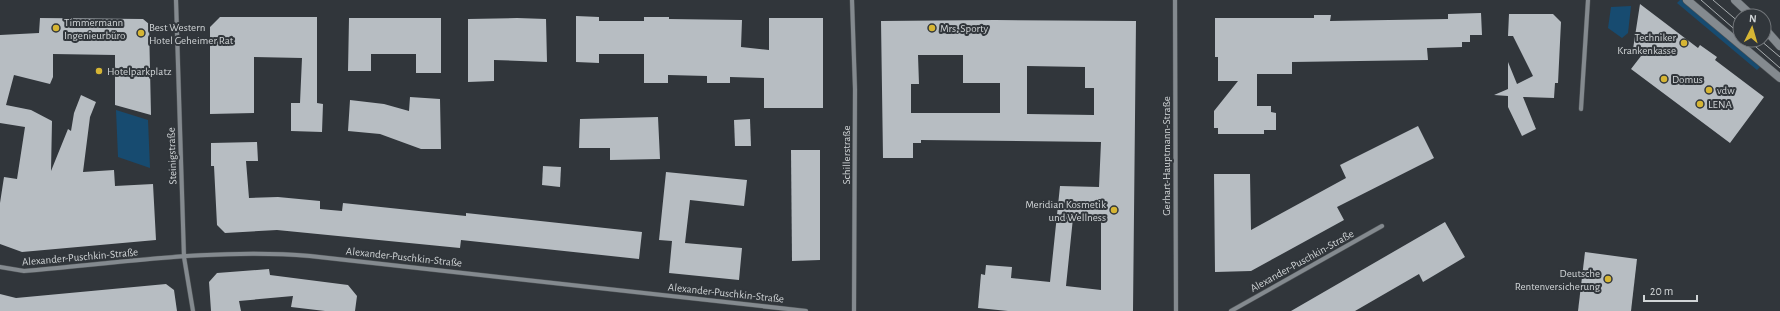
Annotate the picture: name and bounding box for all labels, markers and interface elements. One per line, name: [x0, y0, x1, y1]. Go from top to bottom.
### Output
north arrow: [1732, 8, 1772, 48]
text: N: [1749, 13, 1757, 24]
place label: Timmermann Ingenieurbüro: [64, 17, 126, 41]
place label: Best Western Hotel Geheimer Rat: [149, 22, 234, 46]
marker: Timmermann Ingenieurbüro: [51, 23, 61, 33]
marker: Mrs. Sporty: [927, 23, 937, 33]
place label: Mrs. Sporty: [940, 23, 988, 34]
marker: Best Western Hotel Geheimer Rat: [136, 28, 146, 38]
place label: Techniker Krankenkasse: [1617, 32, 1676, 56]
marker: Techniker Krankenkasse: [1679, 38, 1689, 48]
marker: Hotelparkplatz: [94, 66, 104, 76]
place label: Hotelparkplatz: [107, 66, 172, 77]
marker: Domus: [1659, 74, 1669, 84]
place label: Domus: [1672, 74, 1703, 85]
marker: vdw: [1704, 85, 1714, 95]
place label: vdw: [1717, 85, 1735, 96]
street label: Gerhart-Hauptmann-Straße: [1161, 96, 1172, 216]
marker: LENA: [1695, 99, 1705, 109]
place label: LENA: [1708, 99, 1732, 110]
street label: Schillerstraße: [841, 126, 852, 184]
street label: Steinigstraße: [166, 127, 178, 185]
place label: Meridian Kosmetik und Wellness: [1025, 199, 1106, 223]
marker: Meridian Kosmetik und Wellness: [1109, 205, 1119, 215]
street label: Alexander-Puschkin-Straße: [1248, 228, 1356, 294]
street label: Alexander-Puschkin-Straße: [345, 245, 463, 269]
street label: Alexander-Puschkin-Straße: [21, 246, 139, 268]
place label: Deutsche Rentenversicherung: [1515, 268, 1601, 292]
marker: Deutsche Rentenversicherung: [1603, 274, 1613, 284]
scale bar: [1644, 277, 1697, 303]
street label: Alexander-Puschkin-Straße: [667, 281, 785, 305]
text: 20 m: [1650, 285, 1673, 297]

